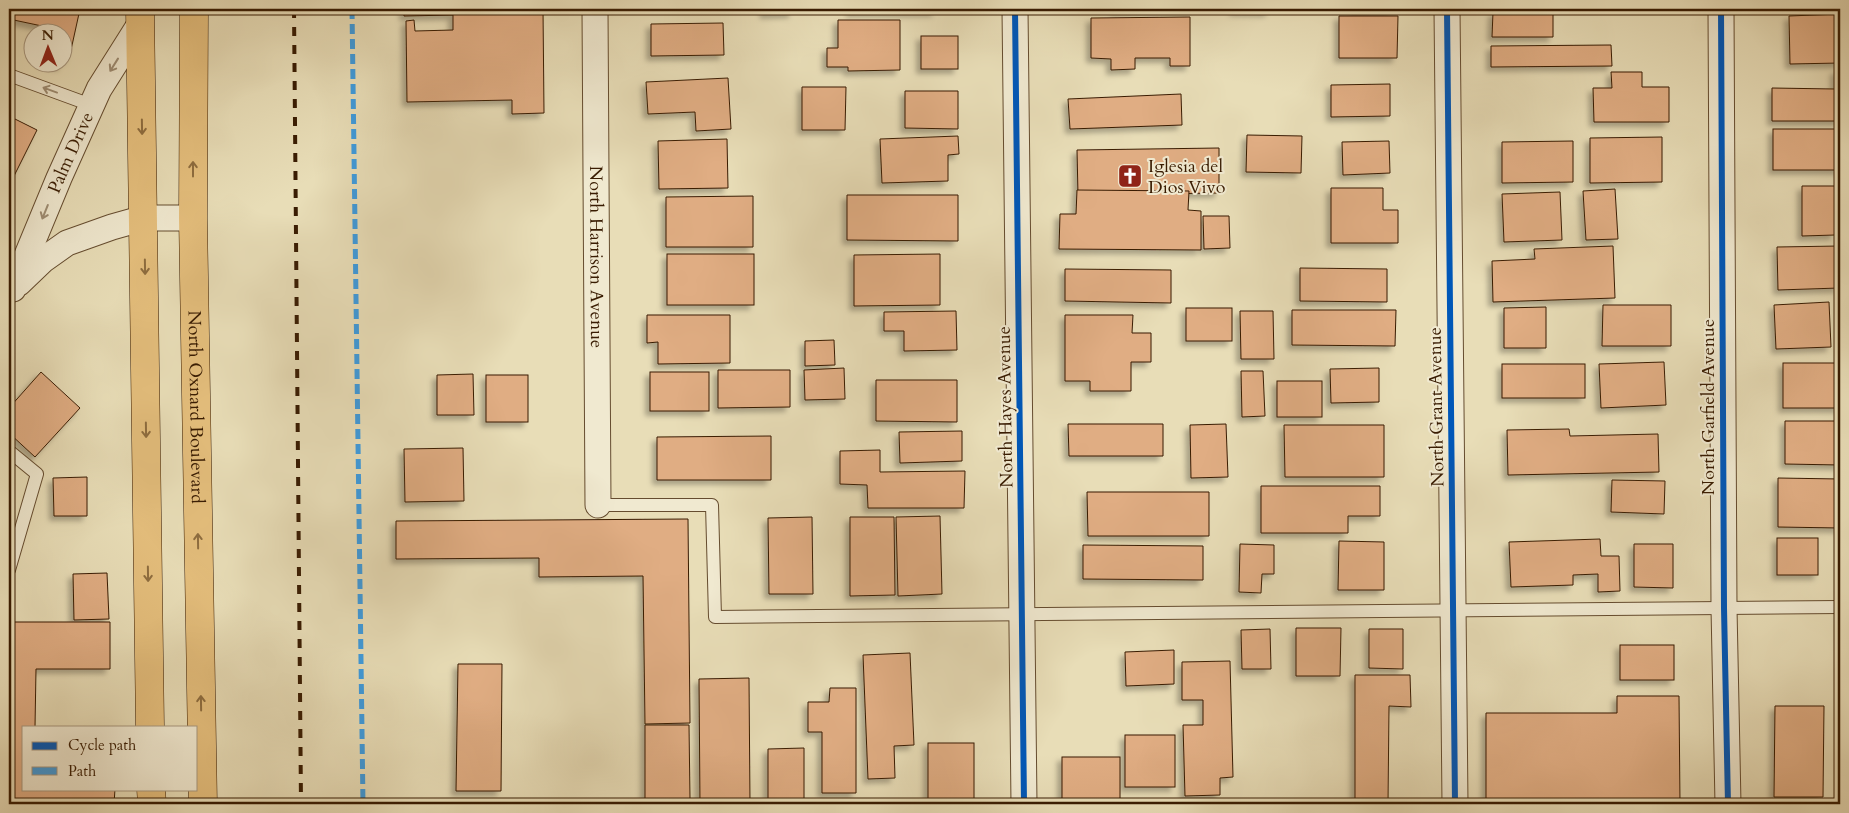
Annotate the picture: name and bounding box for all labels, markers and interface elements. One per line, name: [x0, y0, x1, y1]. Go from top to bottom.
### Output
north arrow: [22, 22, 72, 72]
text: N: [42, 26, 54, 45]
one-way arrow: [109, 57, 119, 71]
one-way arrow: [43, 85, 58, 94]
street label: Palm Drive: [42, 108, 100, 197]
one-way arrow: [137, 119, 147, 135]
place label: Iglesia del Dios Vivo: [1148, 154, 1226, 200]
one-way arrow: [188, 161, 198, 178]
church icon: Iglesia del Dios Vivo: [1117, 163, 1143, 189]
street label: North Harrison Avenue: [583, 166, 609, 348]
one-way arrow: [40, 203, 49, 219]
one-way arrow: [140, 259, 149, 275]
street label: North Oxnard Boulevard: [182, 310, 210, 504]
street label: North Garfield Avenue: [1696, 319, 1721, 495]
street label: North Hayes Avenue: [992, 326, 1019, 488]
street label: North Grant Avenue: [1423, 327, 1450, 487]
one-way arrow: [141, 421, 151, 437]
one-way arrow: [194, 533, 203, 549]
one-way arrow: [143, 566, 153, 582]
one-way arrow: [196, 695, 206, 712]
legend: [22, 726, 198, 790]
text: Cycle path: [68, 735, 137, 755]
text: Path: [68, 761, 97, 781]

